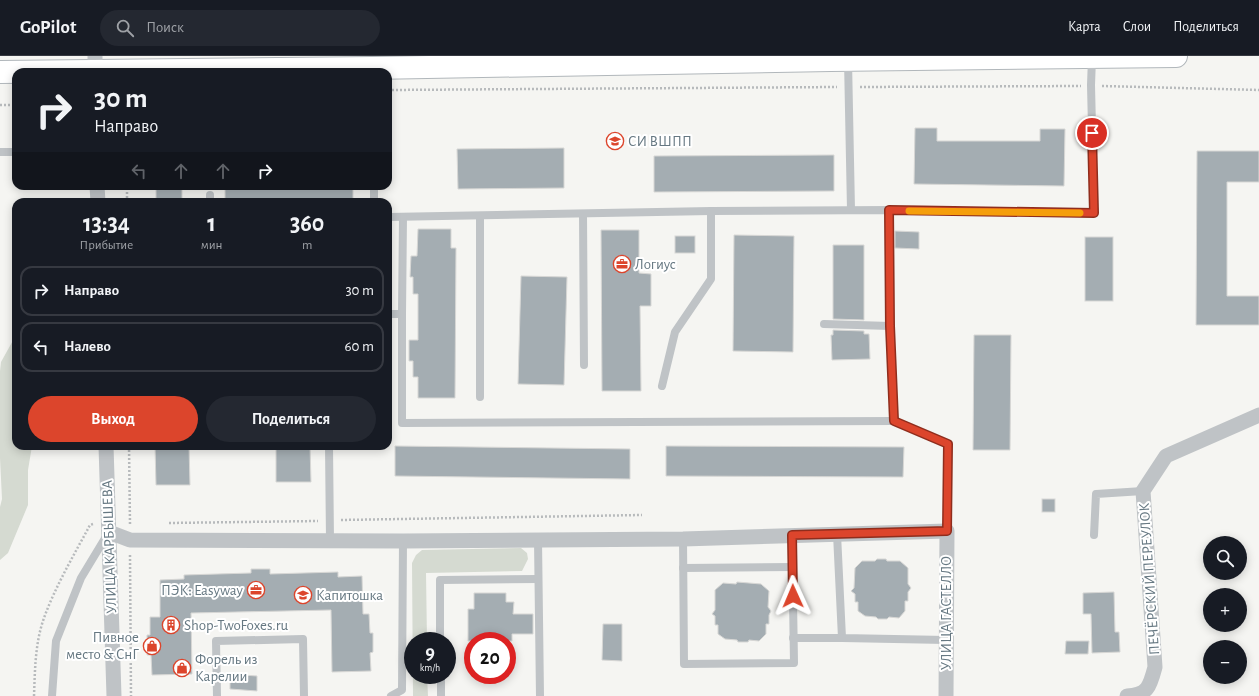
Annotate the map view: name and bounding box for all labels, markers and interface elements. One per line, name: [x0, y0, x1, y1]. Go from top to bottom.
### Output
search box: [100, 10, 380, 46]
icon: search: [114, 17, 136, 39]
text: GoPilot: [20, 18, 76, 37]
text: Поиск: [146, 20, 184, 35]
text: Карта: [1068, 20, 1101, 34]
text: Слои: [1123, 20, 1151, 34]
text: Поделиться: [1173, 20, 1239, 34]
icon: right: [28, 84, 80, 136]
text: 30 m: [94, 85, 147, 113]
pin: [1075, 116, 1109, 150]
text: Направо: [94, 118, 158, 136]
icon: arrive: [1081, 122, 1103, 144]
school or university icon: СИ ВШПП: [605, 131, 625, 151]
place label: СИ ВШПП: [628, 134, 692, 149]
icon: left: [128, 160, 150, 182]
icon: ahead: [170, 160, 192, 182]
icon: ahead: [212, 160, 234, 182]
icon: right: [254, 160, 276, 182]
text: 13:34: [83, 212, 130, 236]
text: 1: [207, 212, 216, 236]
text: 360: [290, 212, 324, 236]
text: Прибытие: [80, 239, 133, 252]
text: мин: [201, 239, 222, 252]
text: m: [302, 239, 312, 252]
office icon: Логиус: [612, 254, 632, 274]
place label: Логиус: [635, 257, 676, 272]
icon: right: [30, 280, 52, 302]
text: Направо: [64, 283, 119, 298]
text: 30 m: [345, 283, 374, 298]
icon: left: [30, 336, 52, 358]
text: Налево: [64, 339, 111, 354]
text: 60 m: [345, 339, 374, 354]
button: Выход: [28, 396, 198, 442]
button: Поделиться: [206, 396, 376, 442]
street label: УЛИЦА КАРБЫШЕВА: [100, 480, 119, 614]
street label: ПЕЧЁРСКИЙ ПЕРЕУЛОК: [1136, 502, 1162, 656]
map controls: [1203, 536, 1247, 684]
button: search: [1203, 536, 1247, 580]
street label: УЛИЦА ГАСТЕЛЛО: [939, 556, 954, 670]
position arrow: [772, 575, 814, 617]
office icon: ПЭК: Easyway: [246, 580, 266, 600]
place label: ПЭК: Easyway: [161, 583, 244, 598]
school or university icon: Капитошка: [293, 585, 313, 605]
place label: Капитошка: [316, 588, 383, 603]
button: +: [1203, 588, 1247, 632]
building icon: Shop-TwoFoxes.ru: [161, 615, 181, 635]
place label: Shop-TwoFoxes.ru: [184, 618, 288, 633]
place label: Пивное место & СнГ: [66, 630, 139, 662]
speed limit sign: 20: [464, 632, 516, 684]
shop icon: Пивное место & СнГ: [142, 636, 162, 656]
button: −: [1203, 640, 1247, 684]
text: 9: [425, 643, 435, 663]
place label: Форель из Карелии: [195, 652, 258, 684]
shop icon: Форель из Карелии: [172, 658, 192, 678]
text: km/h: [420, 663, 440, 673]

